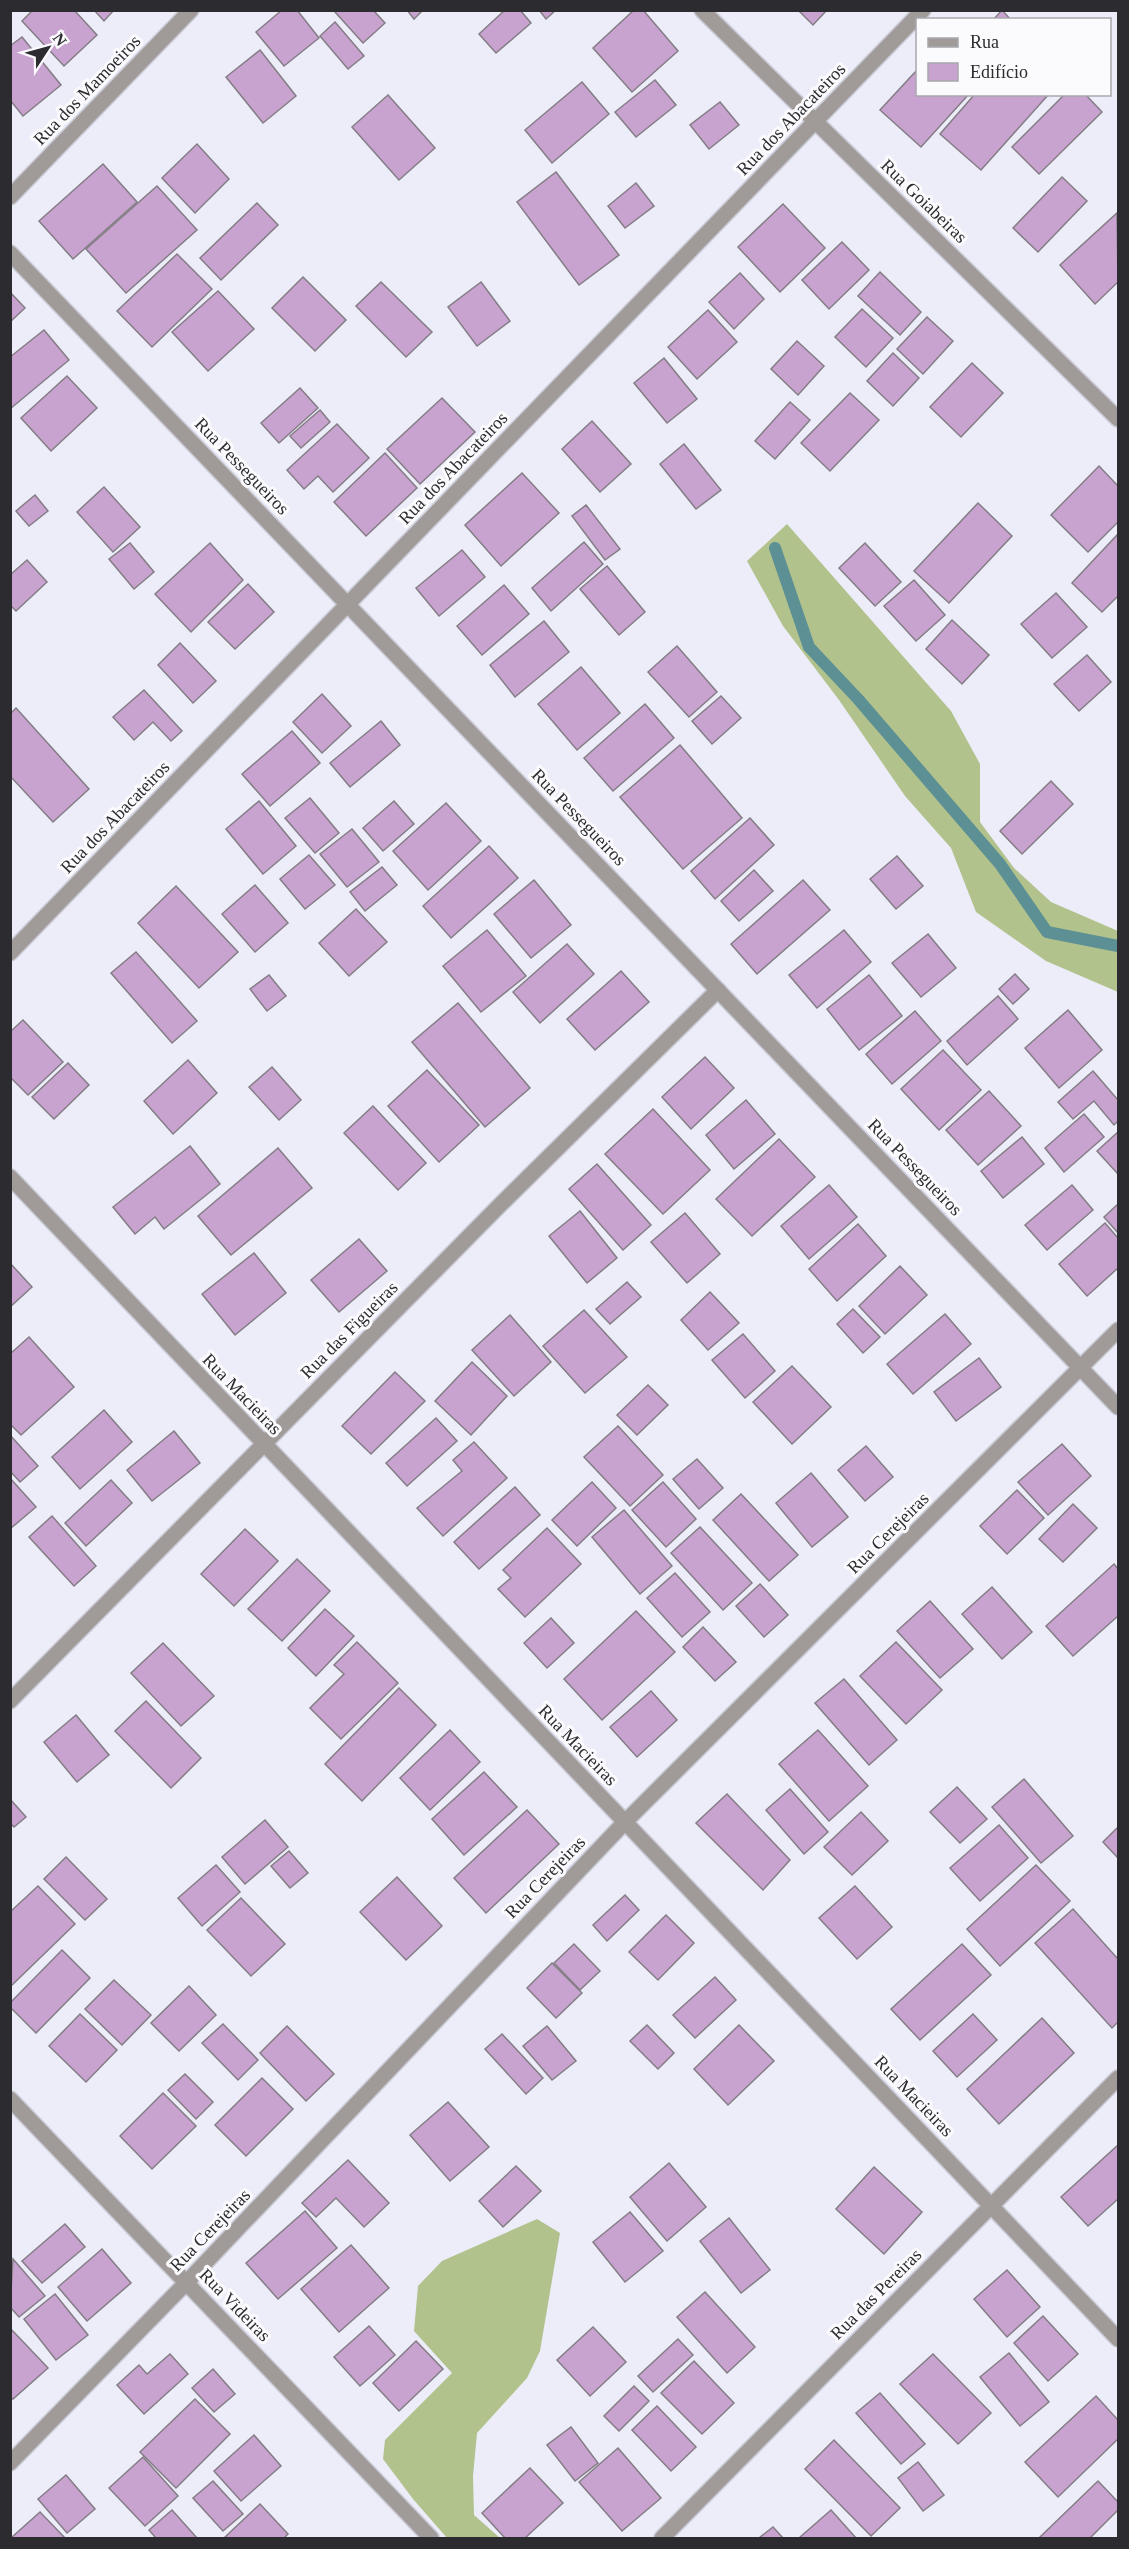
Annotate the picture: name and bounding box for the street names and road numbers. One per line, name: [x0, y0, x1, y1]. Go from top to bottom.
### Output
street label: Rua dos Mamoeiros: [29, 31, 145, 149]
street label: Rua dos Abacateiros: [732, 59, 850, 179]
street label: Rua Goiabeiras: [877, 155, 971, 247]
street label: Rua dos Abacateiros: [394, 408, 512, 528]
street label: Rua Pessegueiros: [191, 414, 293, 518]
street label: Rua dos Abacateiros: [56, 757, 174, 877]
street label: Rua Pessegueiros: [528, 765, 630, 869]
street label: Rua Pessegueiros: [864, 1115, 966, 1219]
street label: Rua das Figueiras: [296, 1277, 402, 1383]
street label: Rua Macieiras: [199, 1349, 285, 1439]
street label: Rua Cerejeiras: [843, 1488, 933, 1578]
street label: Rua Macieiras: [535, 1700, 621, 1790]
street label: Rua Cerejeiras: [501, 1832, 589, 1922]
street label: Rua Macieiras: [871, 2051, 957, 2141]
street label: Rua Cerejeiras: [166, 2185, 254, 2275]
street label: Rua das Pereiras: [827, 2245, 925, 2343]
street label: Rua Videiras: [195, 2265, 275, 2345]

